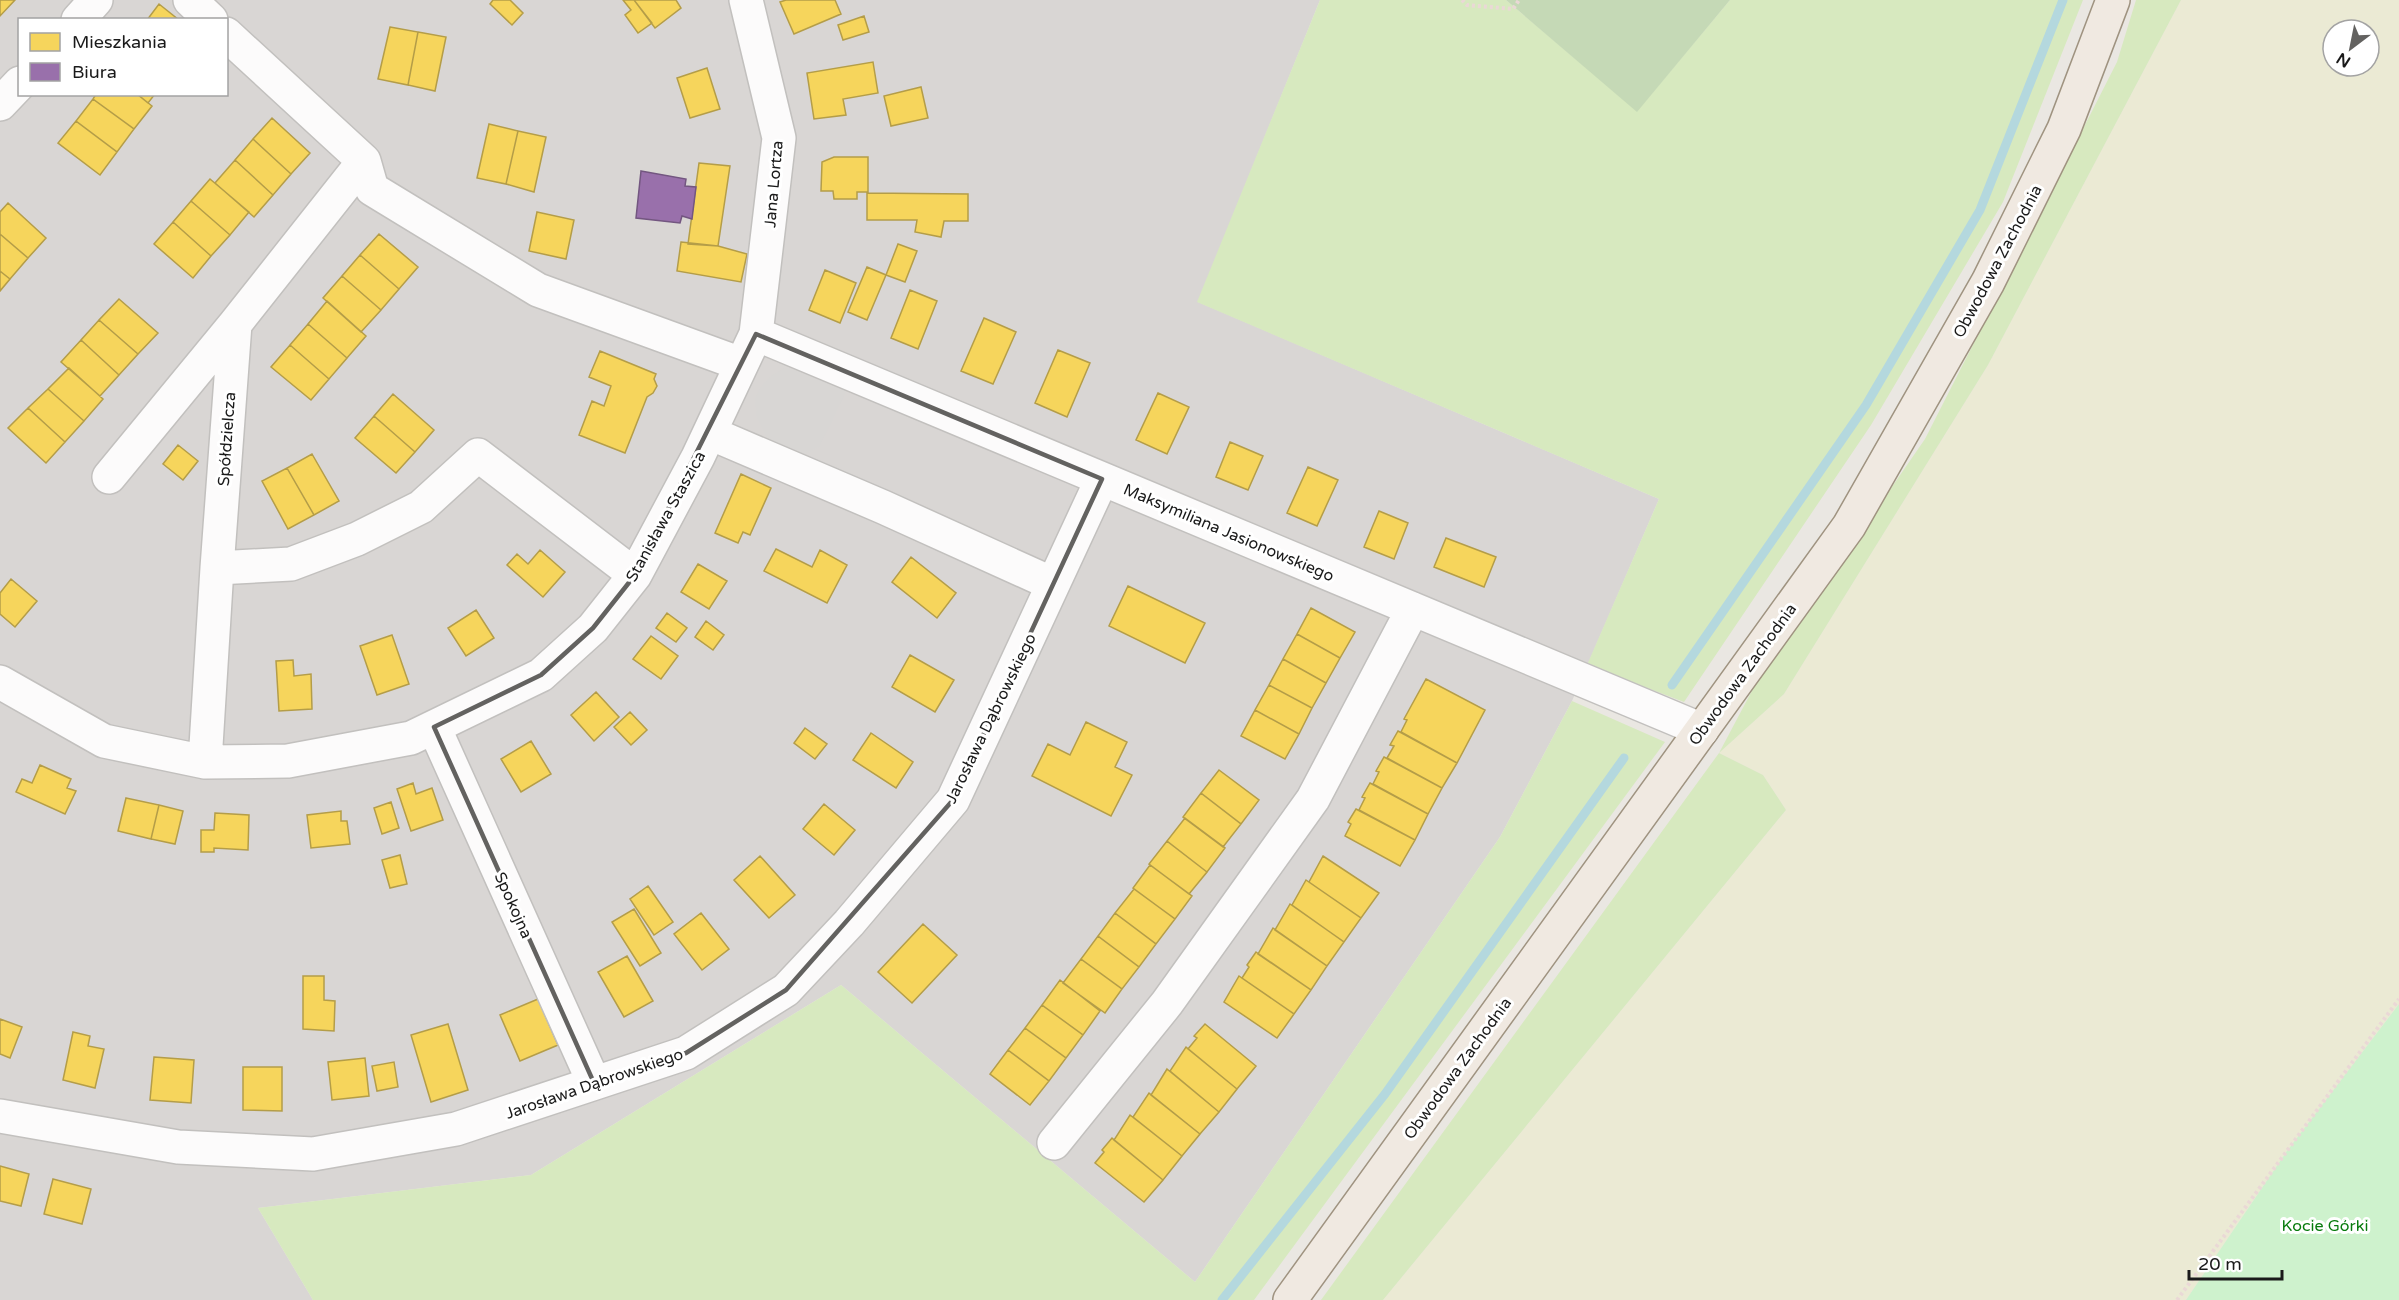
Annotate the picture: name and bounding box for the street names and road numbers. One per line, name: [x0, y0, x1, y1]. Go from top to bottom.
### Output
street label: Jana Lortza: [760, 140, 788, 229]
street label: Obwodowa Zachodnia: [1949, 181, 2047, 341]
street label: Spółdzielcza: [214, 391, 240, 487]
street label: Stanisława Staszica: [622, 448, 710, 585]
street label: Maksymiliana Jasionowskiego: [1120, 479, 1337, 586]
street label: Obwodowa Zachodnia: [1685, 600, 1801, 749]
street label: Jarosława Dąbrowskiego: [941, 630, 1041, 807]
street label: Spokojna: [490, 869, 537, 942]
street label: Obwodowa Zachodnia: [1400, 994, 1516, 1143]
street label: Jarosława Dąbrowskiego: [503, 1044, 686, 1124]

